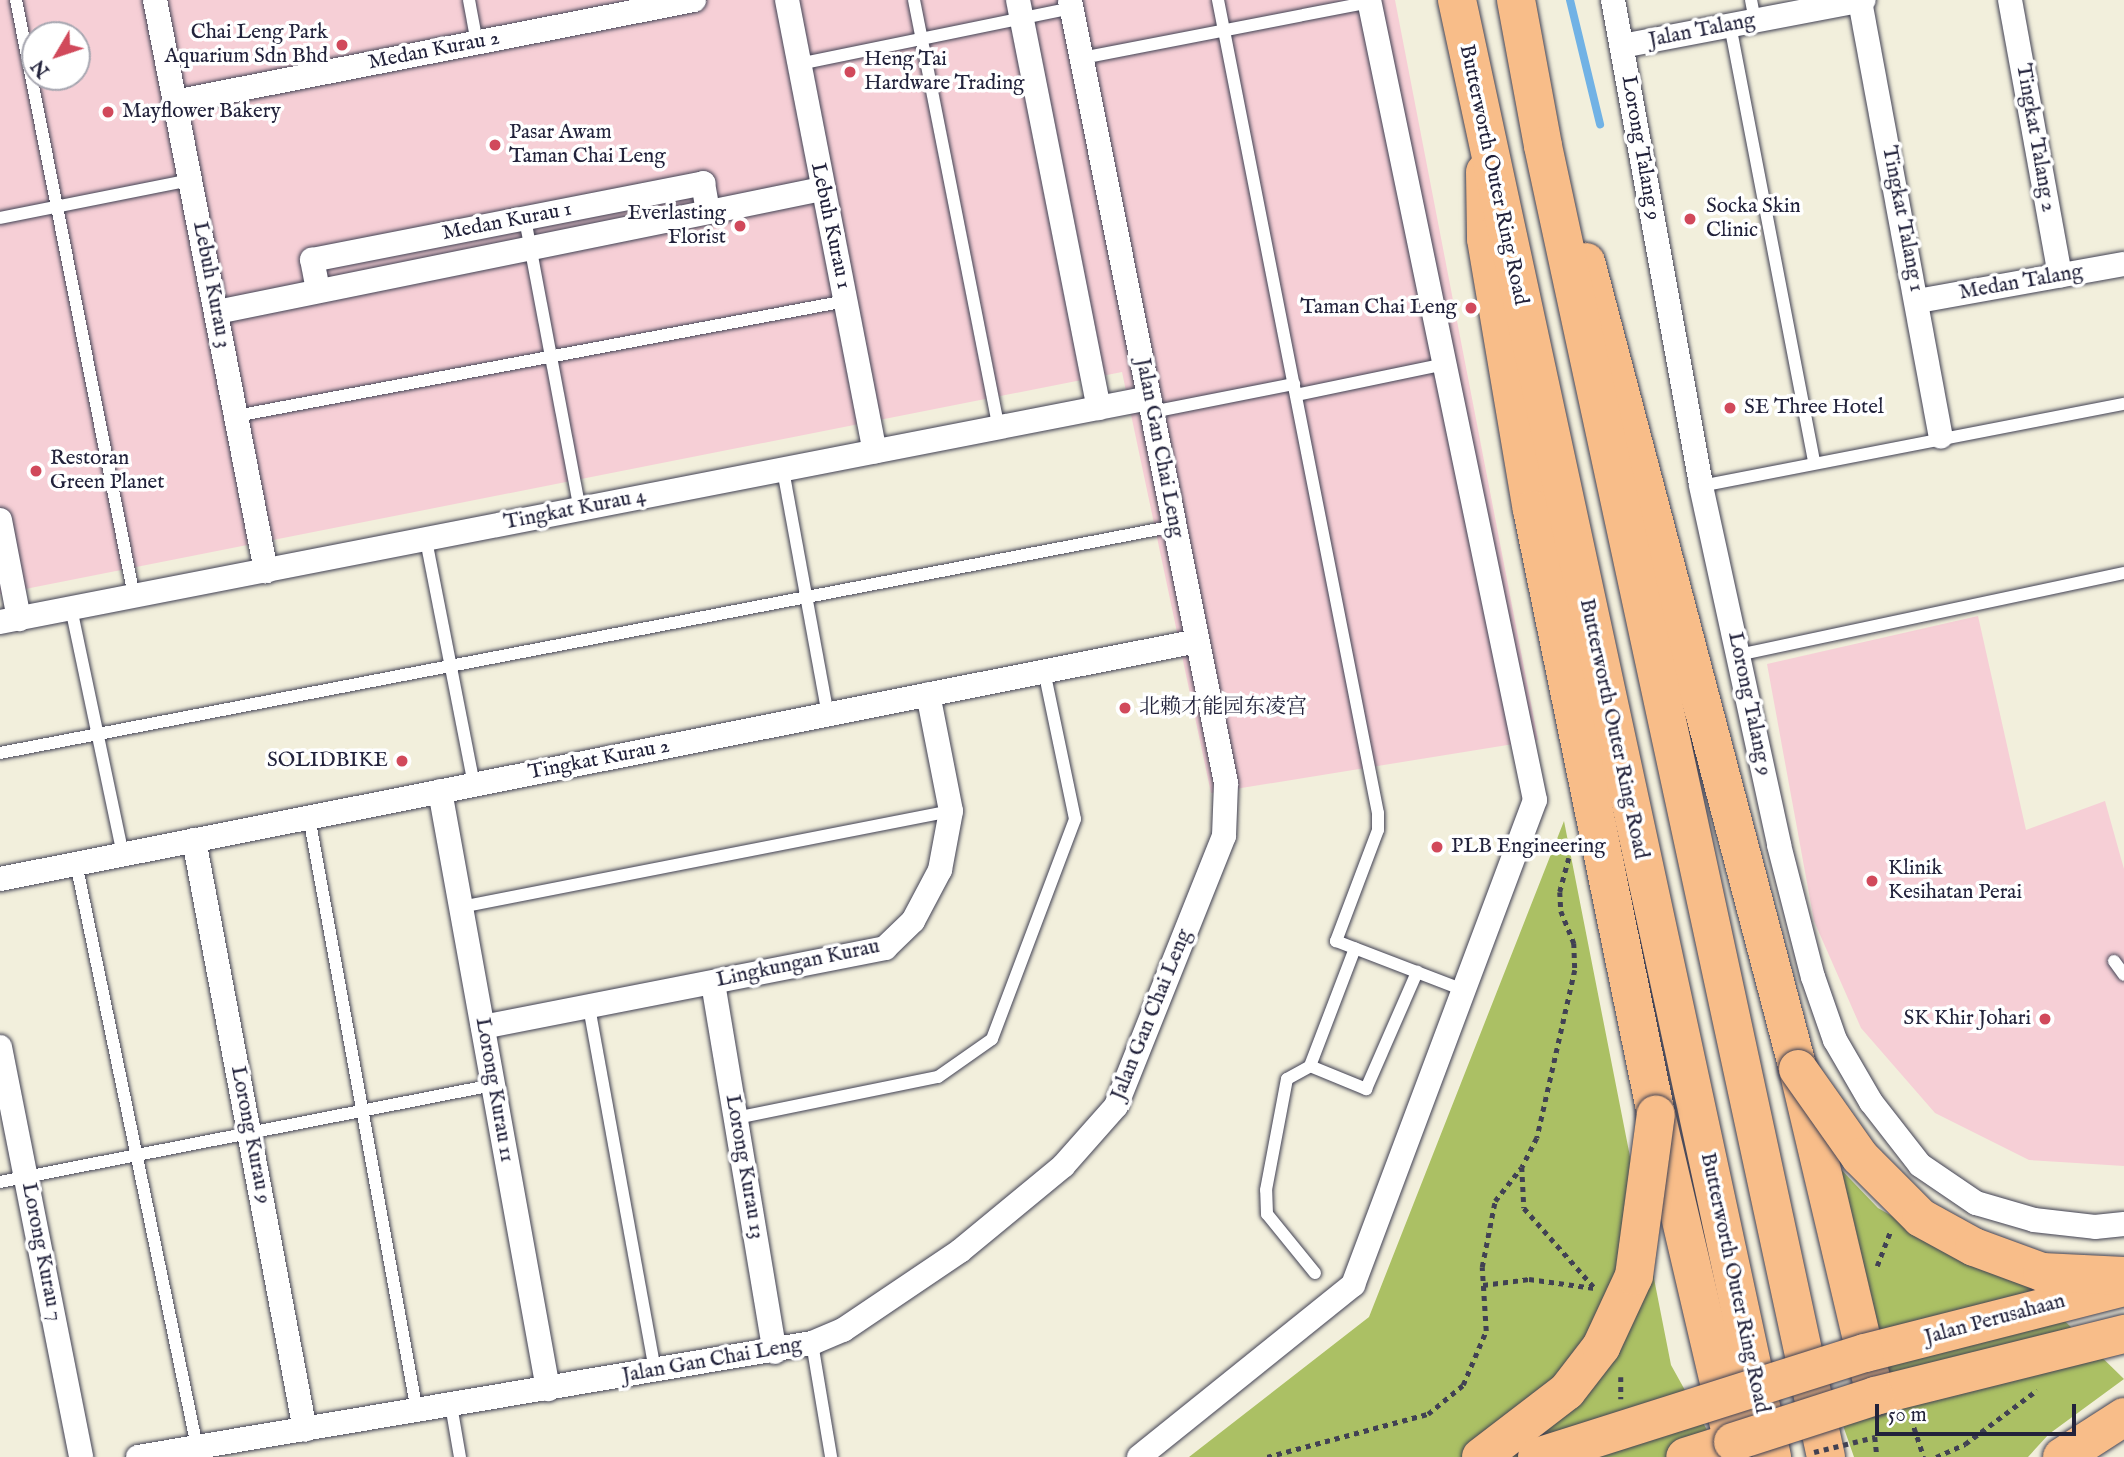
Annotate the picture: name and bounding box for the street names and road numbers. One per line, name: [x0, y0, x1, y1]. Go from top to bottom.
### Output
street label: Jalan Talang: [1647, 8, 1757, 54]
street label: Medan Kurau 2: [366, 26, 502, 76]
street label: Butterworth Outer Ring Road: [1453, 42, 1533, 308]
street label: Tingkat Talang 2: [2010, 62, 2060, 214]
street label: Lorong Talang 9: [1615, 74, 1665, 222]
street label: Tingkat Talang 1: [1875, 144, 1929, 294]
street label: Lebuh Kurau 1: [804, 160, 856, 292]
street label: Medan Kurau 1: [440, 197, 574, 247]
street label: Lebuh Kurau 3: [186, 219, 236, 351]
street label: Medan Talang: [1957, 260, 2085, 306]
street label: Jalan Gan Chai Leng: [1129, 356, 1189, 540]
street label: Tingkat Kurau 4: [502, 484, 648, 536]
street label: Butterworth Outer Ring Road: [1573, 596, 1653, 862]
street label: Lorong Talang 9: [1721, 630, 1777, 778]
street label: Tingkat Kurau 2: [526, 734, 672, 786]
street label: Jalan Gan Chai Leng: [1106, 926, 1198, 1104]
street label: Lingkungan Kurau: [714, 934, 882, 994]
street label: Lorong Kurau 11: [469, 1016, 519, 1164]
street label: Lorong Kurau 9: [224, 1064, 276, 1206]
street label: Lorong Kurau 13: [719, 1093, 769, 1241]
street label: Butterworth Outer Ring Road: [1694, 1150, 1774, 1416]
street label: Lorong Kurau 7: [15, 1181, 67, 1323]
street label: Jalan Perusahaan: [1922, 1289, 2068, 1351]
street label: Jalan Gan Chai Leng: [620, 1333, 804, 1389]

